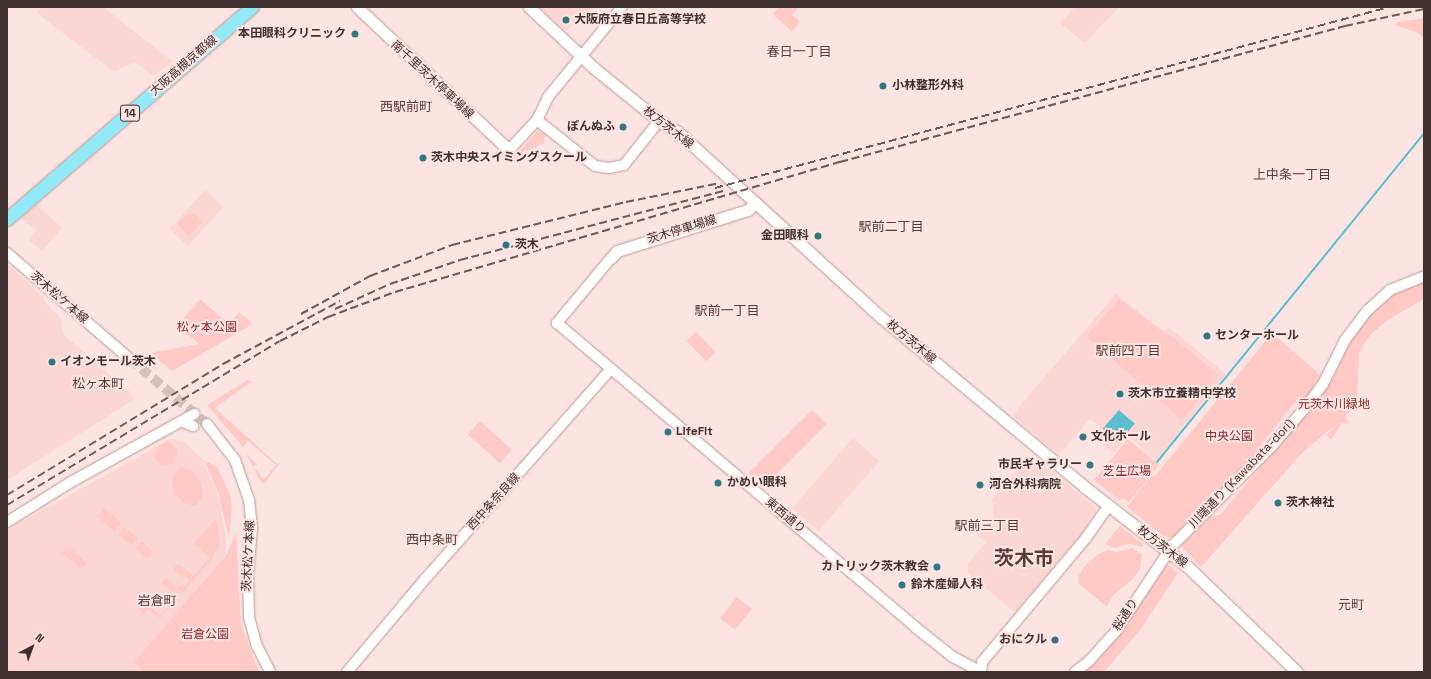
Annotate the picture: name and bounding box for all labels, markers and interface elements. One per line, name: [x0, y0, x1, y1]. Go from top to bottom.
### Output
place label: 大阪府立春日丘高等学校: [574, 13, 706, 27]
marker: 大阪府立春日丘高等学校: [561, 15, 571, 25]
place label: 本田眼科クリニック: [238, 27, 346, 41]
marker: 本田眼科クリニック: [349, 28, 361, 40]
street label: 大阪高槻京都線: [148, 33, 220, 99]
street label: 南千里茨木停車場線: [388, 38, 476, 122]
district label: 春日一丁目: [767, 44, 831, 60]
place label: 小林整形外科: [892, 79, 964, 93]
marker: 小林整形外科: [877, 80, 889, 92]
district label: 西駅前町: [380, 99, 432, 115]
road number: 14: [120, 104, 140, 122]
street label: 枚方茨木線: [640, 104, 696, 152]
place label: ぽんぬふ: [567, 120, 615, 134]
marker: ぽんぬふ: [618, 122, 628, 132]
place label: 茨木中央スイミングスクール: [431, 151, 587, 165]
marker: 茨木中央スイミングスクール: [418, 153, 428, 163]
district label: 上中条一丁目: [1253, 167, 1331, 183]
street label: 茨木停車場線: [645, 213, 719, 247]
district label: 駅前二丁目: [859, 219, 923, 235]
place label: 金田眼科: [761, 229, 809, 243]
marker: 金田眼科: [812, 230, 824, 242]
place label: 茨木: [515, 238, 539, 252]
marker: 茨木: [500, 239, 512, 251]
street label: 茨木松ケ本線: [27, 269, 91, 327]
district label: 駅前一丁目: [695, 303, 759, 319]
street label: 枚方茨木線: [883, 317, 939, 367]
park label: 松ヶ本公園: [177, 321, 237, 335]
place label: センターホール: [1215, 329, 1299, 343]
marker: センターホール: [1202, 331, 1212, 341]
district label: 駅前四丁目: [1096, 343, 1160, 359]
place label: イオンモール茨木: [60, 355, 156, 369]
marker: イオンモール茨木: [47, 357, 57, 367]
district label: 松ヶ本町: [72, 376, 124, 392]
place label: 茨木市立養精中学校: [1128, 387, 1236, 401]
marker: 茨木市立養精中学校: [1115, 389, 1125, 399]
park label: 元茨木川緑地: [1298, 398, 1370, 412]
street label: 川端通り (Kawabata-dori): [1186, 417, 1298, 531]
place label: LifeFit: [676, 425, 713, 439]
marker: LifeFit: [663, 427, 673, 437]
place label: 文化ホール: [1091, 430, 1151, 444]
park label: 中央公園: [1205, 430, 1253, 444]
marker: 文化ホール: [1078, 432, 1088, 442]
place label: 市民ギャラリー: [998, 458, 1082, 472]
marker: 市民ギャラリー: [1085, 460, 1095, 470]
park label: 芝生広場: [1103, 465, 1151, 479]
street label: 西中条奈良線: [465, 470, 523, 534]
place label: かめい眼科: [727, 476, 787, 490]
marker: かめい眼科: [712, 477, 724, 489]
place label: 河合外科病院: [989, 478, 1061, 492]
marker: 河合外科病院: [974, 479, 986, 491]
street label: 東西通り: [762, 495, 808, 537]
place label: 茨木神社: [1286, 496, 1334, 510]
marker: 茨木神社: [1273, 498, 1283, 508]
district label: 駅前三丁目: [955, 518, 1019, 534]
street label: 茨木松ケ本線: [240, 520, 258, 592]
street label: 枚方茨木線: [1134, 523, 1190, 571]
district label: 西中条町: [406, 532, 458, 548]
district label: 茨木市: [994, 546, 1054, 570]
place label: カトリック茨木教会: [821, 560, 929, 574]
marker: カトリック茨木教会: [932, 562, 942, 572]
place label: 鈴木産婦人科: [911, 578, 983, 592]
marker: 鈴木産婦人科: [896, 579, 908, 591]
district label: 岩倉町: [138, 593, 176, 609]
street label: 桜通り: [1110, 596, 1142, 634]
district label: 元町: [1338, 597, 1364, 613]
north arrow: [12, 627, 52, 667]
park label: 岩倉公園: [181, 628, 229, 642]
text: N: [32, 630, 47, 646]
place label: おにクル: [999, 633, 1047, 647]
marker: おにクル: [1050, 635, 1060, 645]

